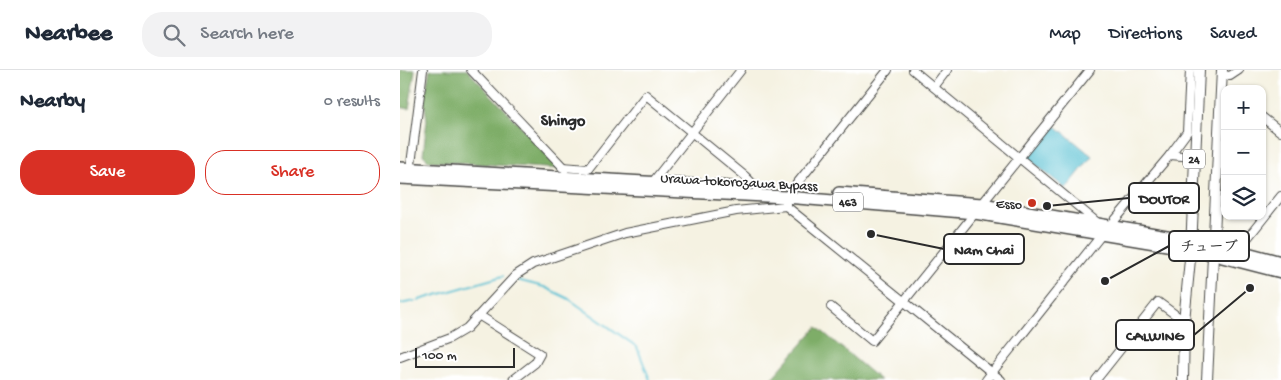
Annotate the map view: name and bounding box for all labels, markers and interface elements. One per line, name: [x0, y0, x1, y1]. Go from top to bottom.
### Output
search box: [142, 12, 492, 57]
text: Nearbee: [25, 20, 112, 49]
icon: search: [160, 21, 188, 49]
text: Search here: [200, 23, 294, 46]
text: Map: [1049, 24, 1081, 45]
text: Directions: [1109, 24, 1182, 45]
text: Saved: [1210, 24, 1256, 45]
map controls: [1221, 85, 1266, 220]
button: +: [1221, 85, 1266, 130]
text: Nearby: [20, 90, 85, 115]
text: 0 results: [324, 93, 380, 112]
district label: Shingo: [541, 113, 586, 132]
button: −: [1221, 130, 1266, 175]
button: Save: [20, 150, 195, 195]
button: Share: [205, 150, 380, 195]
road number: 24: [1183, 150, 1205, 168]
street label: Urawa-tokorozawa Bypass: [660, 171, 819, 196]
button: layers: [1221, 175, 1266, 220]
callout: DOUTOR: [1129, 183, 1199, 213]
text: DOUTOR: [1137, 191, 1190, 209]
road number: 463: [833, 192, 863, 212]
place label: Esso: [996, 197, 1022, 214]
marker: Esso: [1026, 197, 1038, 209]
callout: チューブ: [1169, 231, 1249, 261]
callout: Nam Chai: [944, 234, 1024, 264]
text: チューブ: [1180, 239, 1238, 257]
text: Nam Chai: [954, 242, 1014, 260]
callout: CALWING: [1116, 320, 1194, 350]
text: CALWING: [1125, 328, 1186, 346]
scale bar: [415, 345, 515, 368]
text: 100 m: [422, 348, 457, 365]

